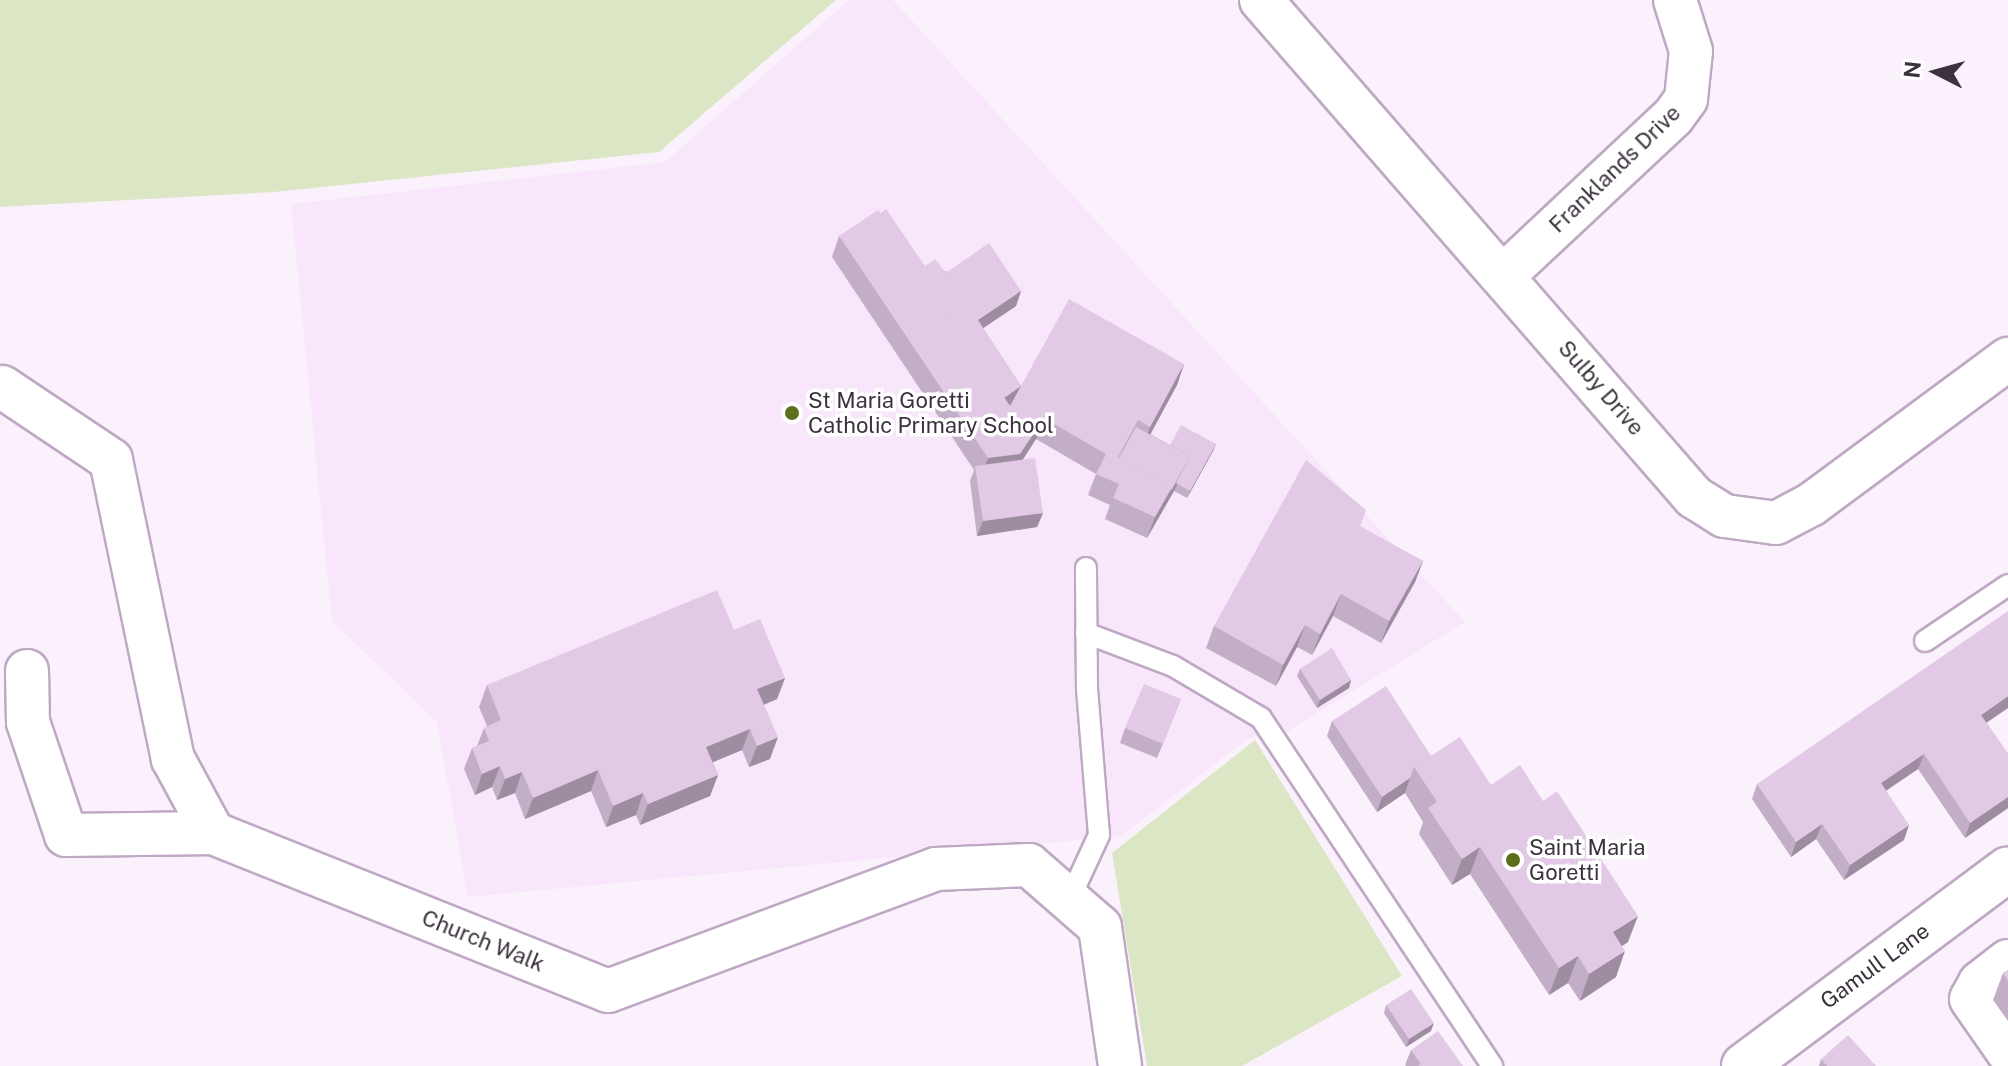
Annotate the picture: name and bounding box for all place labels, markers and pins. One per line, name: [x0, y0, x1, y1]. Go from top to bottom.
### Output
place label: St Maria Goretti Catholic Primary School: [808, 387, 1054, 438]
marker: St Maria Goretti Catholic Primary School: [783, 404, 801, 422]
place label: Saint Maria Goretti: [1529, 834, 1645, 886]
marker: Saint Maria Goretti: [1504, 851, 1522, 869]

